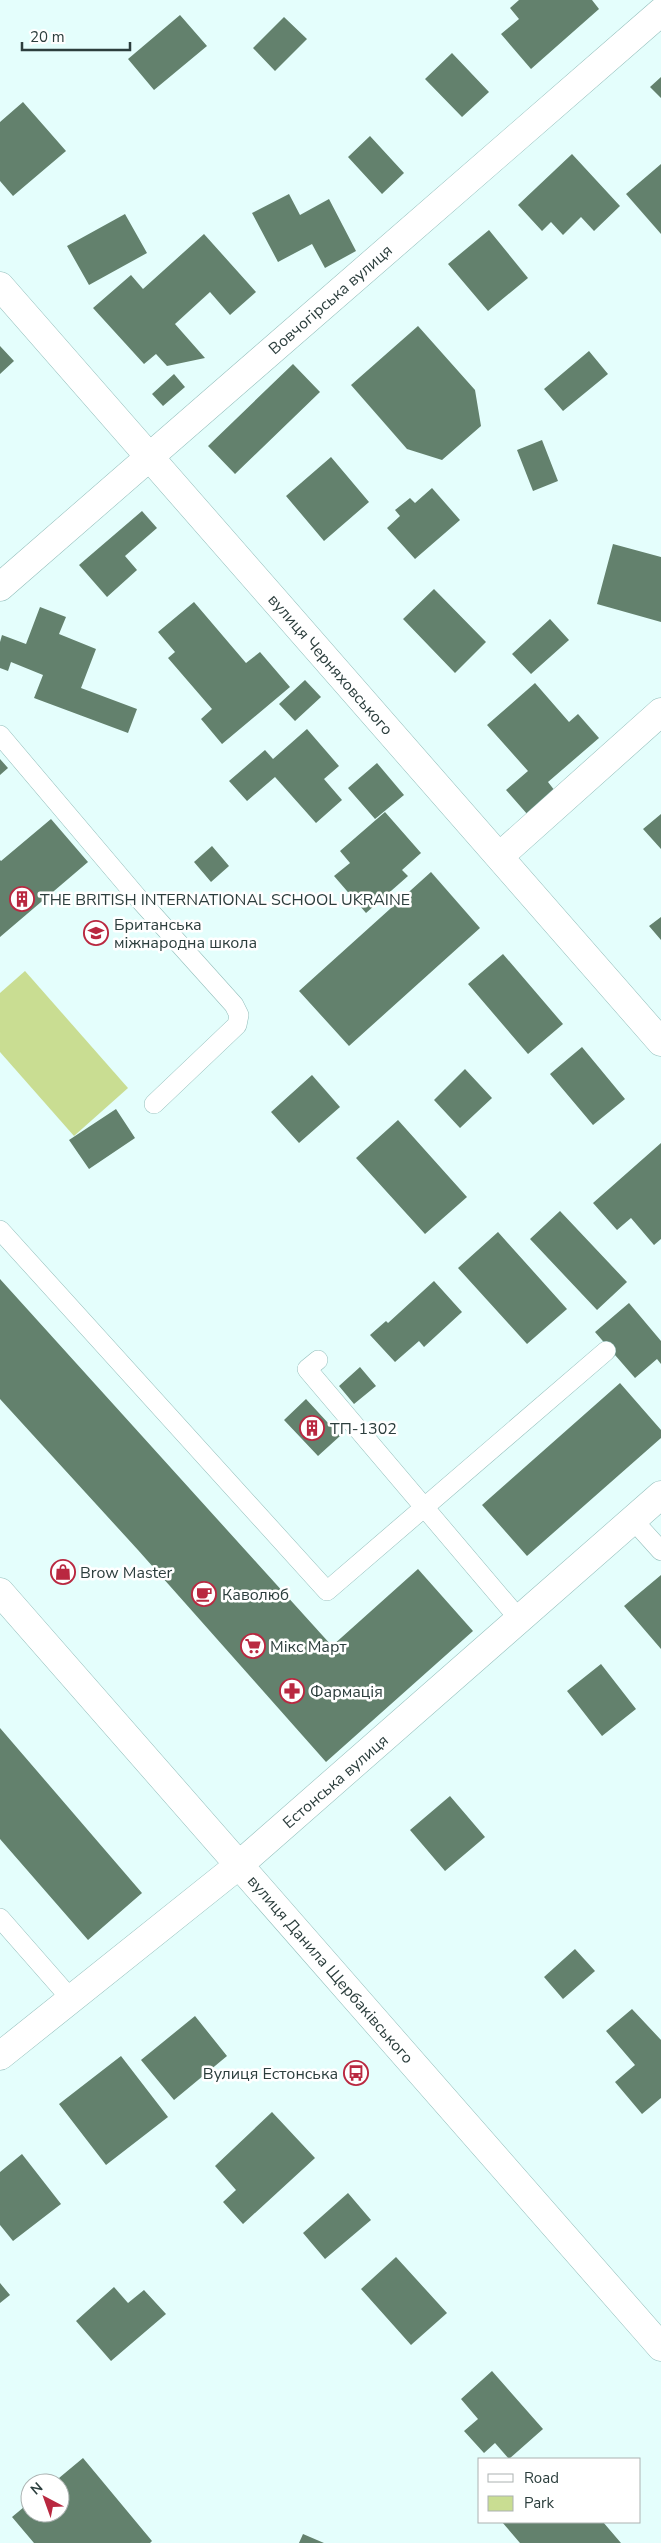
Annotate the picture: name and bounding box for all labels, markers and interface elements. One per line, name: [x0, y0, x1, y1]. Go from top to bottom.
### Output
scale bar: [22, 20, 130, 52]
text: 20 m: [30, 27, 65, 47]
street label: Вовчогірська вулиця: [264, 240, 397, 360]
street label: вулиця Черняховського: [263, 589, 398, 740]
building icon: THE BRITISH INTERNATIONAL SCHOOL UKRAINE: [9, 886, 35, 912]
place label: THE BRITISH INTERNATIONAL SCHOOL UKRAINE: [40, 889, 410, 911]
place label: Британська міжнародна школа: [114, 914, 257, 954]
school or university icon: Британська міжнародна школа: [83, 920, 109, 946]
building icon: ТП-1302: [299, 1415, 325, 1441]
place label: ТП-1302: [330, 1418, 397, 1440]
shop icon: Brow Master: [50, 1559, 76, 1585]
place label: Brow Master: [80, 1562, 173, 1584]
cafe icon: Каволюб: [191, 1581, 217, 1607]
place label: Каволюб: [222, 1584, 289, 1606]
supermarket icon: Мікс Март: [240, 1633, 266, 1659]
place label: Мікс Март: [270, 1636, 347, 1658]
pharmacy icon: Фармація: [279, 1678, 305, 1704]
place label: Фармація: [310, 1681, 383, 1703]
street label: Естонська вулиця: [278, 1730, 393, 1834]
street label: вулиця Данила Щербаківського: [242, 1871, 418, 2069]
bus stop icon: Вулиця Естонська: [343, 2060, 369, 2086]
place label: Вулиця Естонська: [203, 2063, 338, 2085]
legend: [478, 2458, 641, 2523]
text: Road: [524, 2468, 559, 2488]
north arrow: [20, 2473, 70, 2523]
text: N: [27, 2478, 47, 2499]
text: Park: [524, 2493, 554, 2513]

